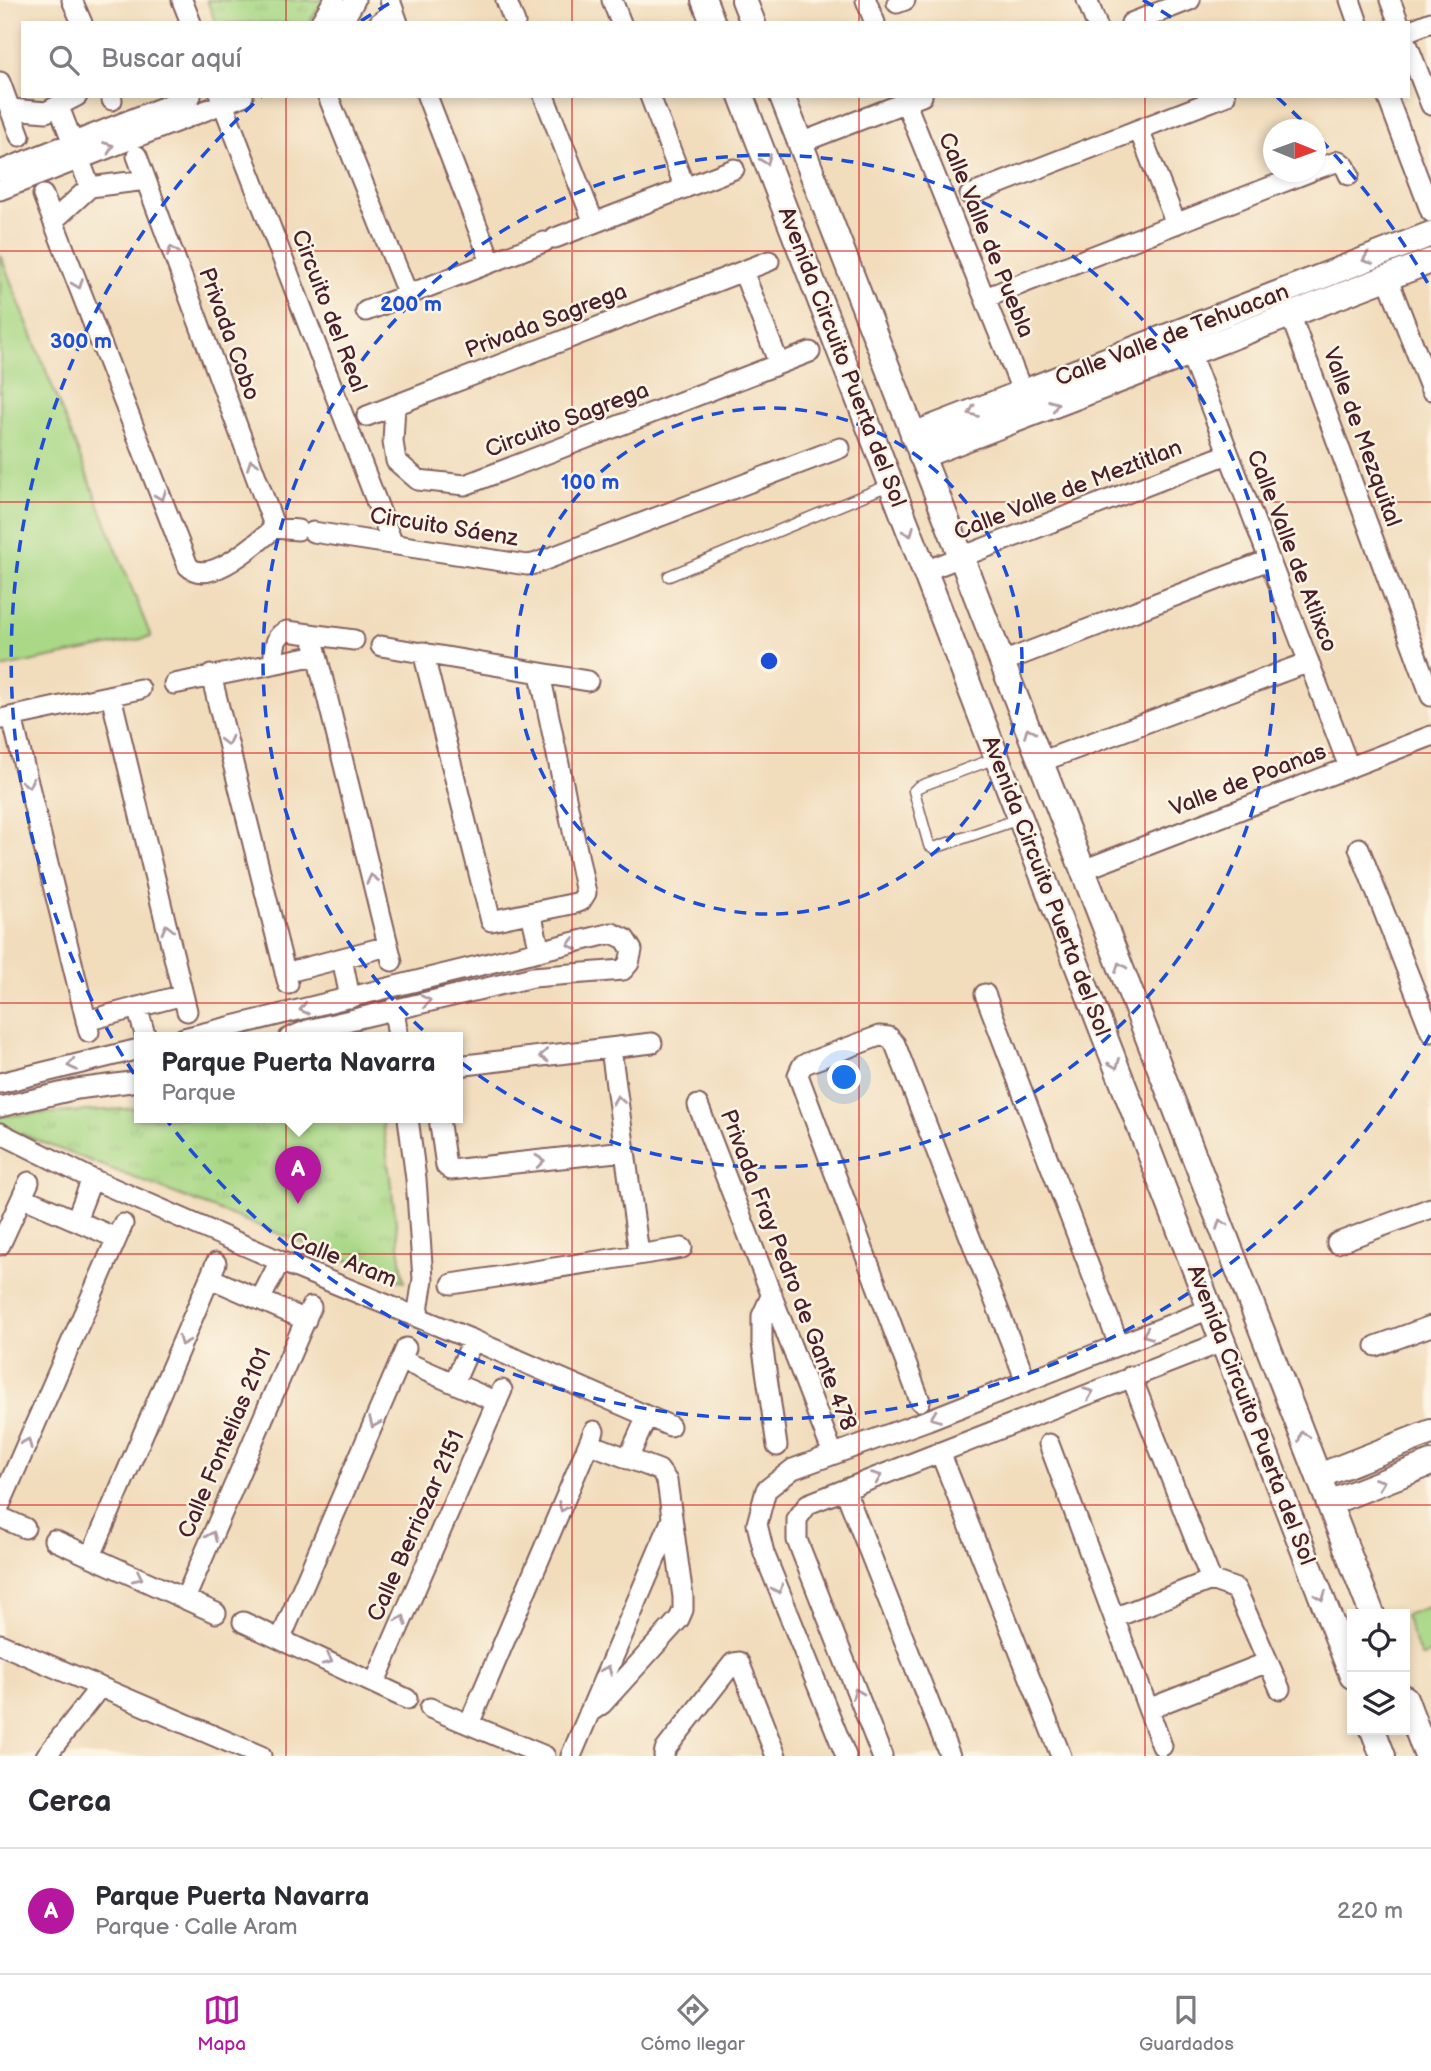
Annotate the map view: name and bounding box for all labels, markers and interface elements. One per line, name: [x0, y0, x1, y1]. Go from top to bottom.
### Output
search box: [21, 21, 1410, 98]
icon: search: [45, 41, 83, 79]
text: Buscar aquí: [101, 44, 242, 75]
north arrow: [1263, 119, 1326, 182]
street label: Calle Valle de Puebla: [932, 128, 1040, 342]
one-way arrow: [103, 142, 115, 156]
one-way arrow: [757, 153, 771, 165]
street label: Avenida Circuito Puerta del Sol: [772, 203, 912, 511]
street label: Circuito del Real: [285, 226, 373, 396]
one-way arrow: [167, 245, 181, 257]
one-way arrow: [1362, 251, 1374, 265]
street label: Privada Cobo: [192, 264, 266, 404]
street label: Privada Sagrega: [461, 277, 631, 365]
street label: Calle Valle de Tehuacan: [1051, 277, 1293, 393]
one-way arrow: [70, 278, 84, 290]
text: 200 m: [380, 292, 442, 317]
text: 300 m: [50, 329, 112, 354]
street label: Valle de Mezquital: [1317, 344, 1407, 530]
street label: Circuito Sagrega: [481, 376, 653, 464]
one-way arrow: [1047, 400, 1059, 414]
one-way arrow: [967, 404, 979, 418]
street label: Calle Valle de Meztitlan: [950, 434, 1186, 546]
street label: Calle Valle de Atlixco: [1241, 446, 1343, 656]
one-way arrow: [246, 458, 260, 470]
text: 100 m: [561, 470, 619, 495]
one-way arrow: [153, 490, 167, 502]
street label: Circuito Sáenz: [368, 501, 521, 553]
one-way arrow: [901, 526, 915, 538]
centre of rings: [757, 649, 781, 673]
one-way arrow: [1023, 727, 1037, 739]
street label: Avenida Circuito Puerta del Sol: [976, 732, 1116, 1040]
one-way arrow: [219, 735, 233, 747]
street label: Valle de Poanas: [1166, 737, 1330, 823]
one-way arrow: [20, 777, 34, 789]
one-way arrow: [366, 873, 380, 885]
one-way arrow: [161, 923, 175, 935]
one-way arrow: [566, 935, 578, 950]
one-way arrow: [1115, 961, 1129, 973]
one-way arrow: [420, 995, 432, 1009]
one-way arrow: [298, 1001, 310, 1015]
popup: [134, 1032, 463, 1123]
text: Parque Puerta Navarra: [161, 1048, 436, 1079]
one-way arrow: [538, 1049, 549, 1064]
one-way arrow: [67, 1057, 79, 1072]
one-way arrow: [1107, 1058, 1121, 1070]
your location: [827, 1060, 861, 1094]
text: Parque: [161, 1079, 236, 1107]
one-way arrow: [611, 1094, 626, 1106]
street label: Privada Fray Pedro de Gante 478: [714, 1105, 862, 1435]
pin: A: [275, 1146, 321, 1204]
one-way arrow: [534, 1153, 546, 1168]
one-way arrow: [1215, 1219, 1229, 1231]
street label: Calle Aram: [285, 1226, 401, 1294]
street label: Avenida Circuito Puerta del Sol: [1181, 1261, 1321, 1569]
one-way arrow: [1142, 1325, 1154, 1339]
one-way arrow: [177, 1334, 191, 1346]
street label: Calle Fontelias 2101: [172, 1344, 278, 1542]
one-way arrow: [1082, 1388, 1094, 1402]
one-way arrow: [930, 1408, 942, 1422]
one-way arrow: [368, 1416, 382, 1428]
street label: Calle Berriozar 2151: [361, 1426, 471, 1626]
one-way arrow: [1298, 1431, 1312, 1443]
one-way arrow: [19, 1438, 33, 1450]
one-way arrow: [871, 1472, 883, 1486]
one-way arrow: [1373, 1477, 1385, 1491]
one-way arrow: [557, 1500, 571, 1512]
one-way arrow: [204, 1531, 218, 1544]
one-way arrow: [131, 1569, 143, 1583]
one-way arrow: [770, 1582, 784, 1594]
one-way arrow: [1313, 1590, 1327, 1602]
map controls: [1347, 1609, 1410, 1735]
button: locate: [1347, 1609, 1410, 1672]
one-way arrow: [394, 1614, 408, 1627]
one-way arrow: [321, 1652, 333, 1666]
one-way arrow: [599, 1665, 613, 1678]
button: layers: [1347, 1672, 1410, 1735]
one-way arrow: [851, 1687, 865, 1699]
text: Cerca: [28, 1784, 111, 1820]
text: Parque Puerta Navarra: [95, 1882, 369, 1913]
text: A: [44, 1897, 58, 1925]
text: 220 m: [1337, 1897, 1403, 1925]
text: Parque · Calle Aram: [95, 1913, 298, 1941]
tab: Mapa: [197, 1991, 246, 2056]
tab: Cómo llegar: [640, 1991, 745, 2056]
tab: Guardados: [1139, 1991, 1234, 2056]

